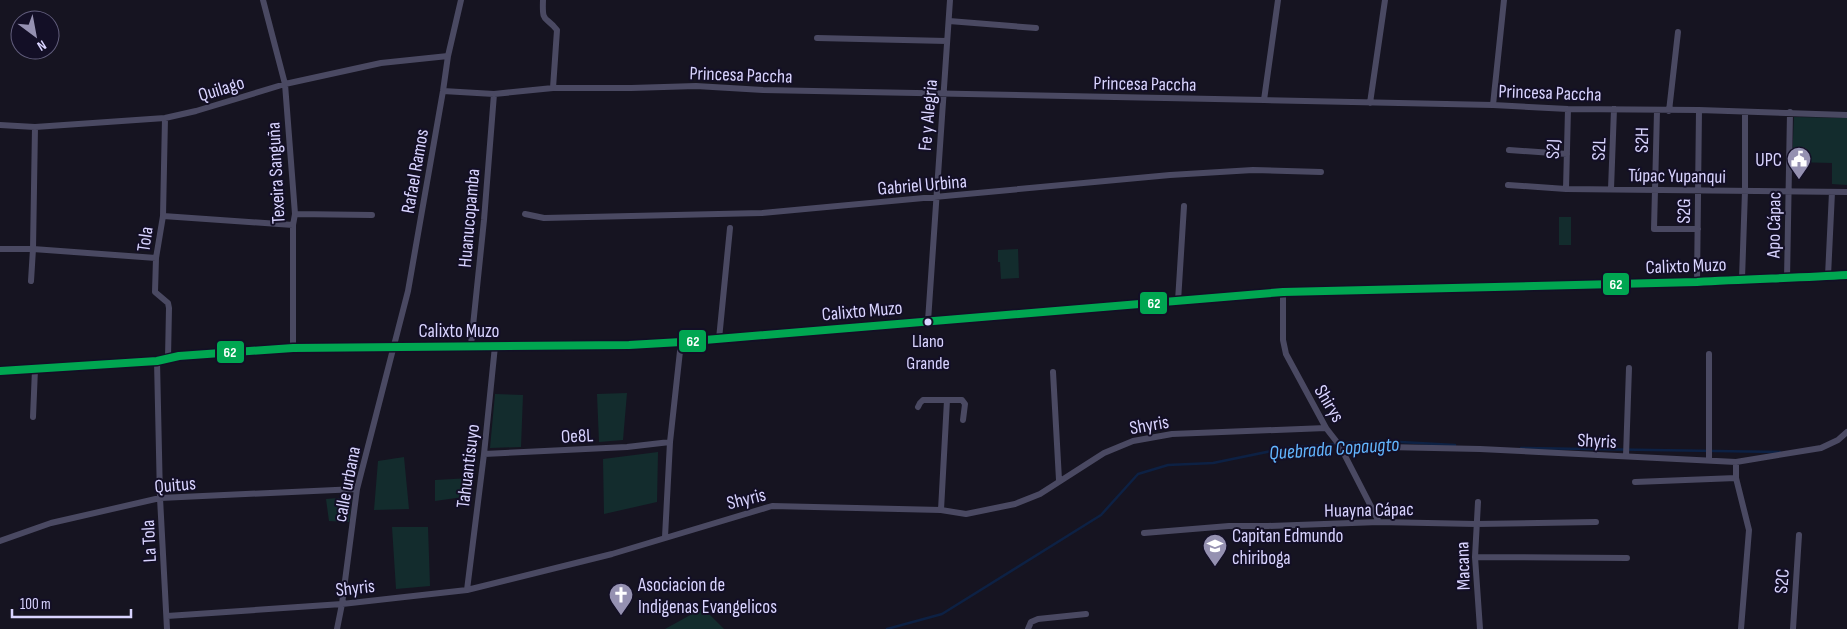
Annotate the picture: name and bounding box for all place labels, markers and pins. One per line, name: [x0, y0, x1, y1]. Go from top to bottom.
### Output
public building icon: UPC: [1786, 146, 1812, 180]
place label: UPC: [1755, 149, 1782, 172]
marker: Llano Grande: [923, 317, 933, 327]
place label: Llano Grande: [906, 331, 950, 374]
place label: Capitan Edmundo chiriboga: [1232, 525, 1344, 570]
school or university icon: Capitan Edmundo chiriboga: [1202, 533, 1228, 567]
place label: Asociacion de Indigenas Evangelicos: [637, 574, 777, 619]
church icon: Asociacion de Indigenas Evangelicos: [608, 582, 634, 616]

